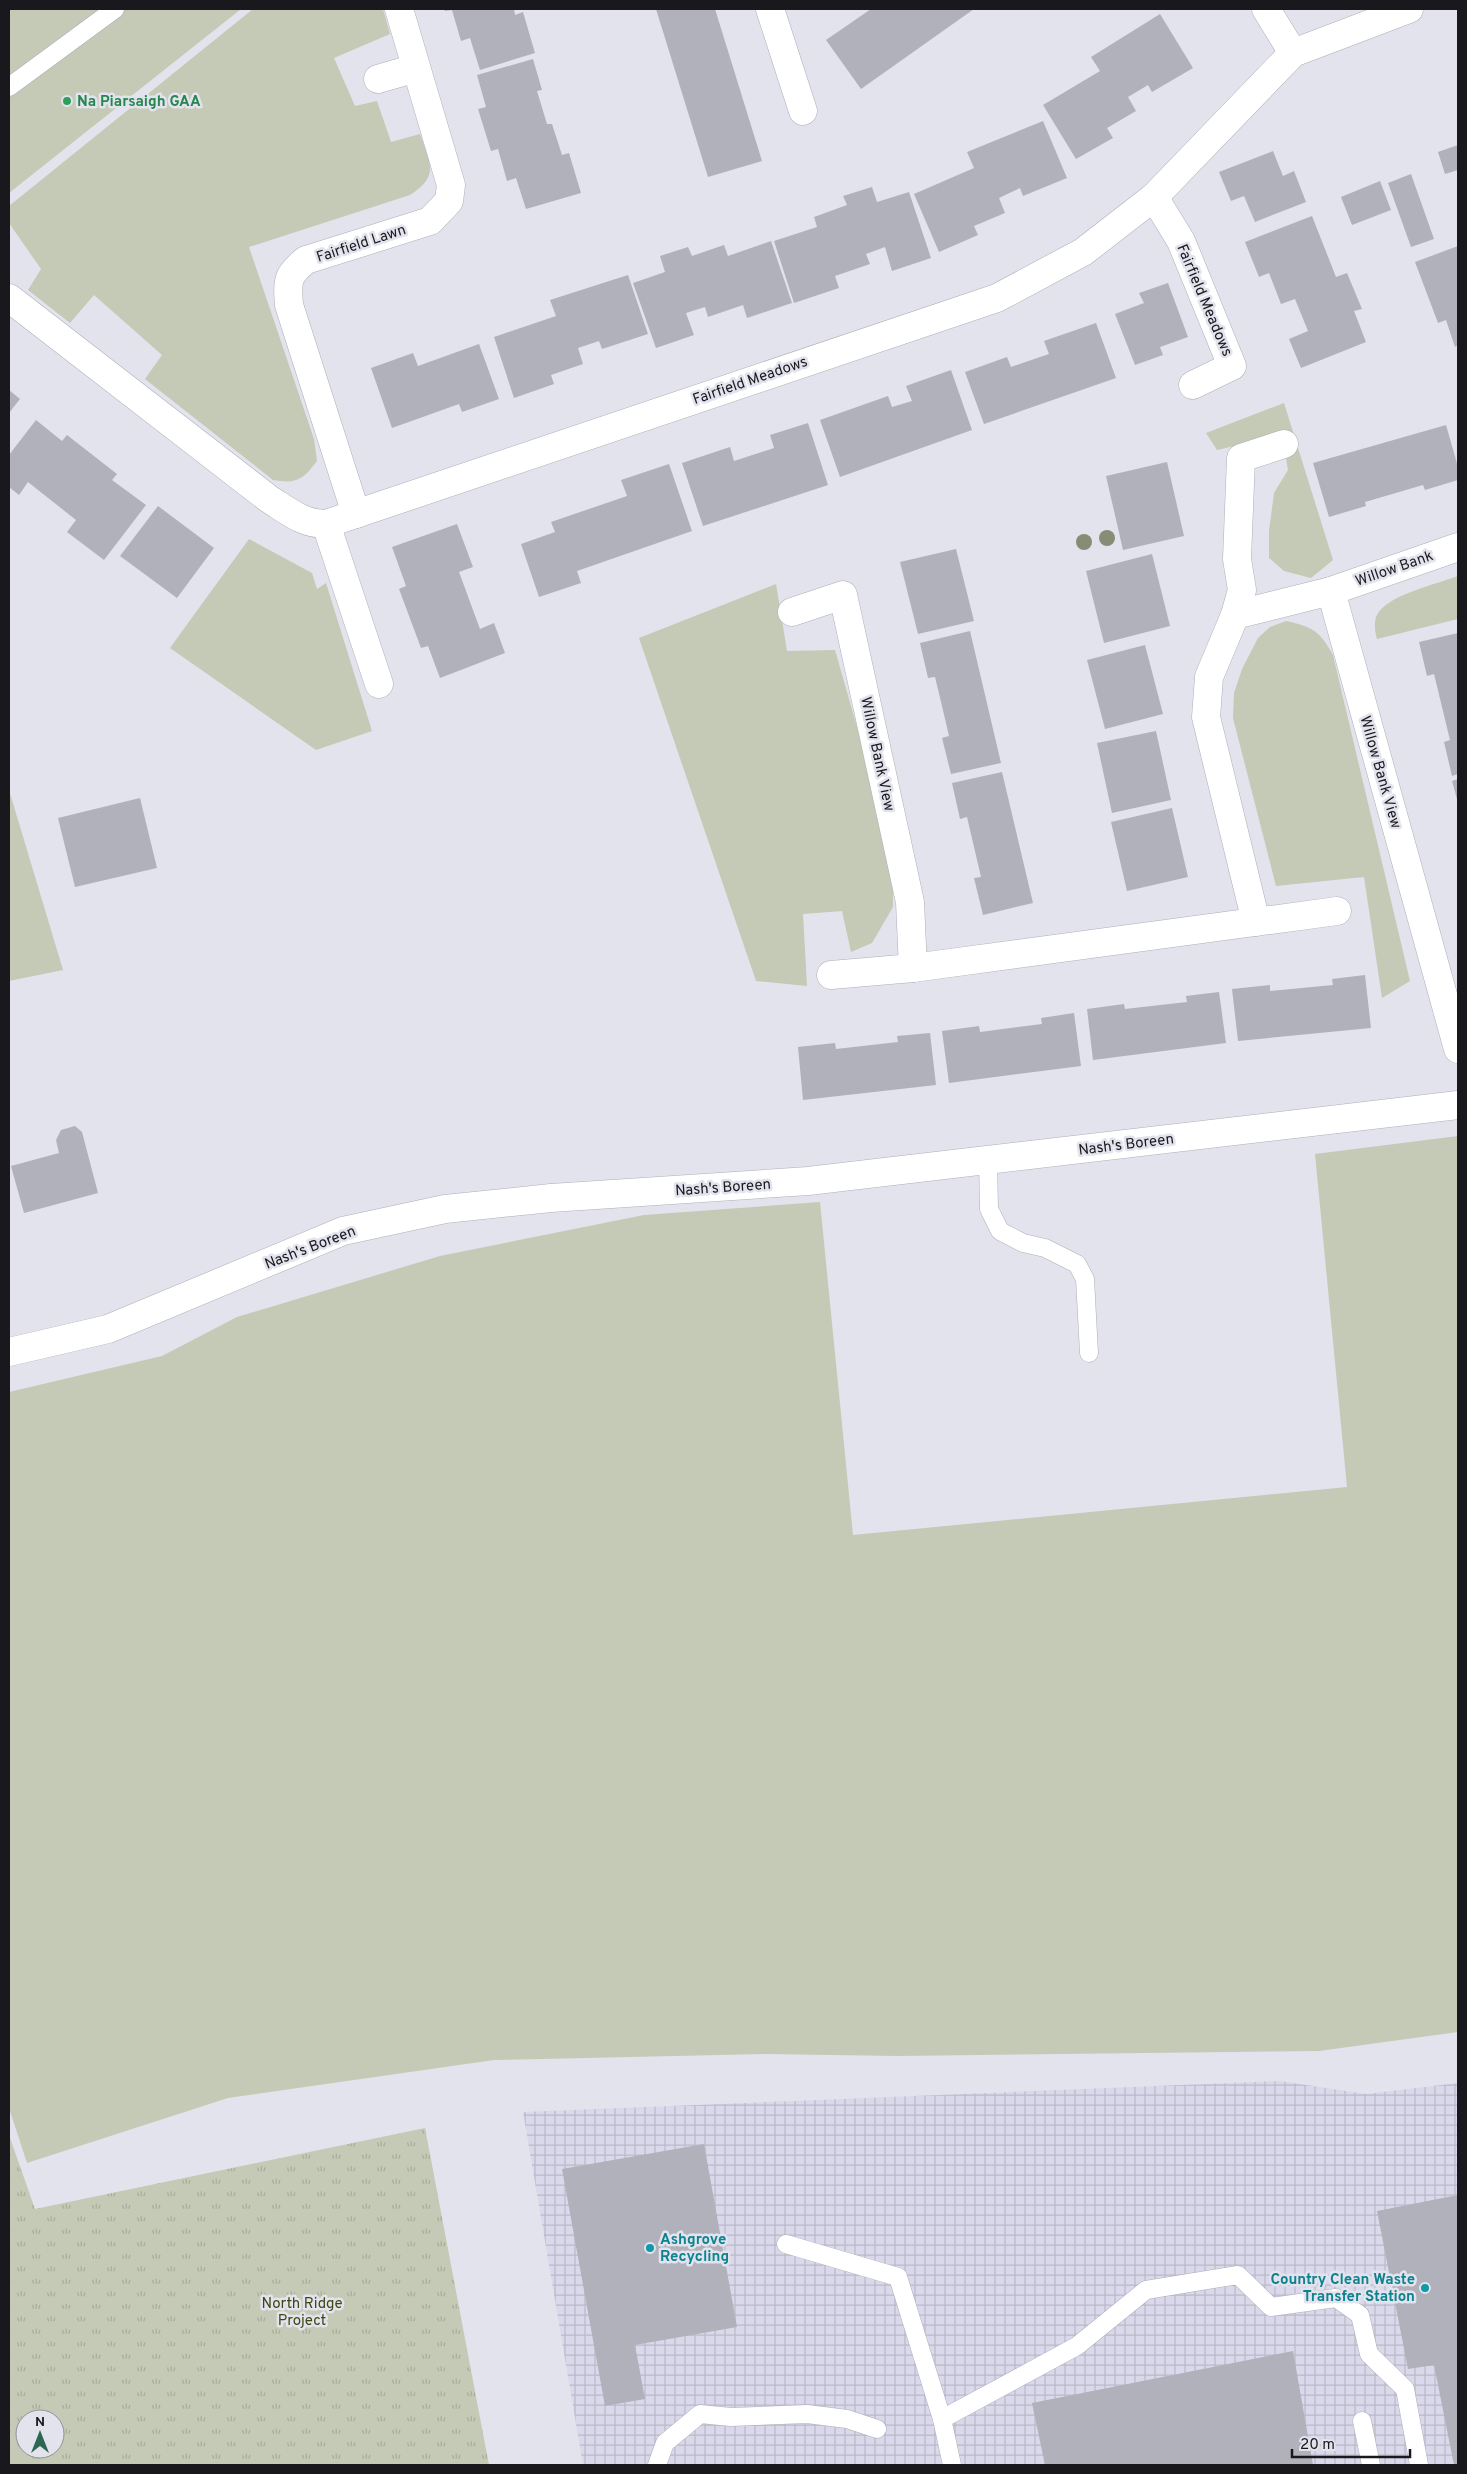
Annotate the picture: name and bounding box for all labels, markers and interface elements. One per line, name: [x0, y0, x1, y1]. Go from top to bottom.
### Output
place label: Na Piarsaigh GAA: [77, 93, 201, 112]
marker: Na Piarsaigh GAA: [61, 95, 73, 107]
street label: Fairfield Lawn: [314, 221, 409, 268]
street label: Fairfield Meadows: [1171, 242, 1236, 360]
street label: Fairfield Meadows: [691, 353, 810, 410]
street label: Willow Bank: [1353, 547, 1436, 592]
street label: Willow Bank View: [855, 695, 898, 813]
street label: Willow Bank View: [1354, 714, 1405, 831]
street label: Nash's Boreen: [1077, 1130, 1175, 1161]
street label: Nash's Boreen: [675, 1176, 772, 1201]
street label: Nash's Boreen: [262, 1222, 359, 1274]
place label: Ashgrove Recycling: [660, 2231, 729, 2267]
marker: Ashgrove Recycling: [644, 2242, 656, 2254]
place label: Country Clean Waste Transfer Station: [1270, 2271, 1415, 2307]
marker: Country Clean Waste Transfer Station: [1419, 2282, 1431, 2294]
park label: North Ridge Project: [262, 2295, 343, 2331]
north arrow: [15, 2409, 65, 2459]
text: N: [35, 2414, 45, 2431]
scale bar: [1292, 2426, 1410, 2458]
text: 20 m: [1300, 2436, 1335, 2455]

